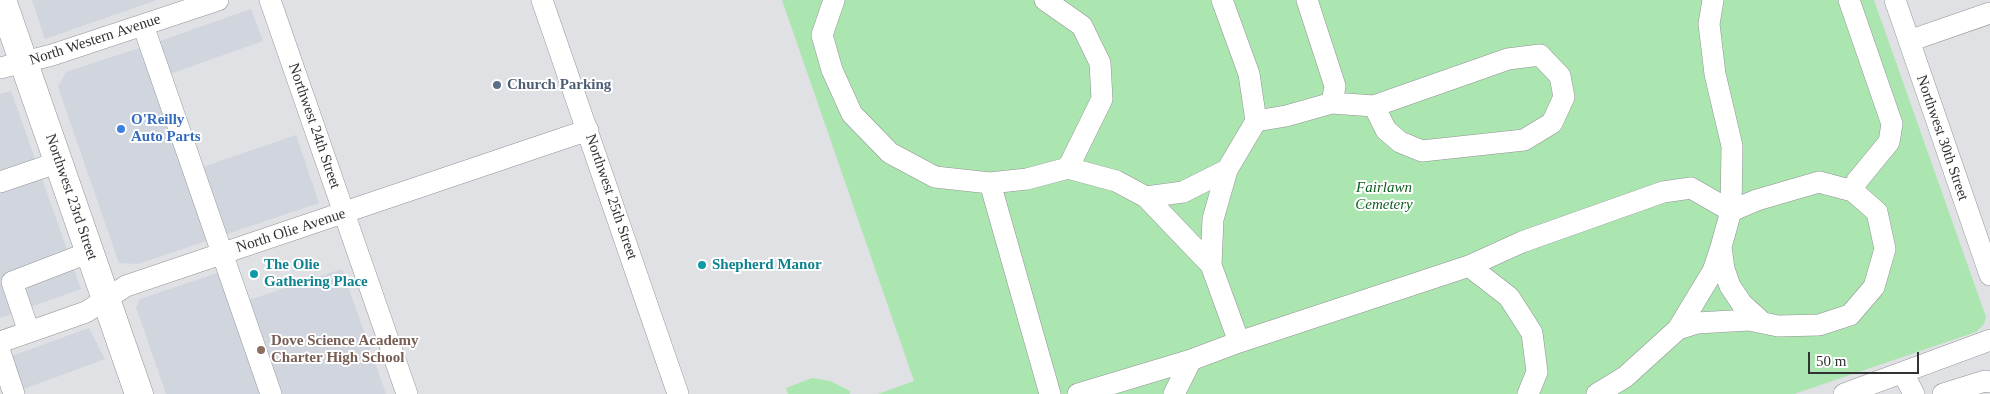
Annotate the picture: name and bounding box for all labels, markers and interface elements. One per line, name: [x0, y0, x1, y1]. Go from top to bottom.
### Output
street label: North Western Avenue: [27, 10, 163, 70]
street label: Northwest 24th Street: [284, 61, 344, 191]
street label: Northwest 30th Street: [1912, 73, 1972, 203]
place label: Church Parking: [507, 76, 611, 94]
marker: Church Parking: [491, 79, 503, 91]
place label: O'Reilly Auto Parts: [131, 111, 201, 146]
marker: O'Reilly Auto Parts: [115, 123, 127, 135]
street label: Northwest 23rd Street: [41, 131, 101, 263]
street label: Northwest 25th Street: [581, 132, 641, 262]
park label: Fairlawn Cemetery: [1355, 179, 1413, 214]
street label: North Olie Avenue: [234, 205, 348, 257]
place label: The Olie Gathering Place: [264, 256, 368, 291]
place label: Shepherd Manor: [712, 256, 822, 274]
marker: Shepherd Manor: [696, 259, 708, 271]
marker: The Olie Gathering Place: [248, 268, 260, 280]
place label: Dove Science Academy Charter High School: [271, 332, 418, 367]
scale bar: [1810, 342, 1921, 374]
marker: Dove Science Academy Charter High School: [255, 344, 267, 356]
text: 50 m: [1816, 353, 1846, 369]

